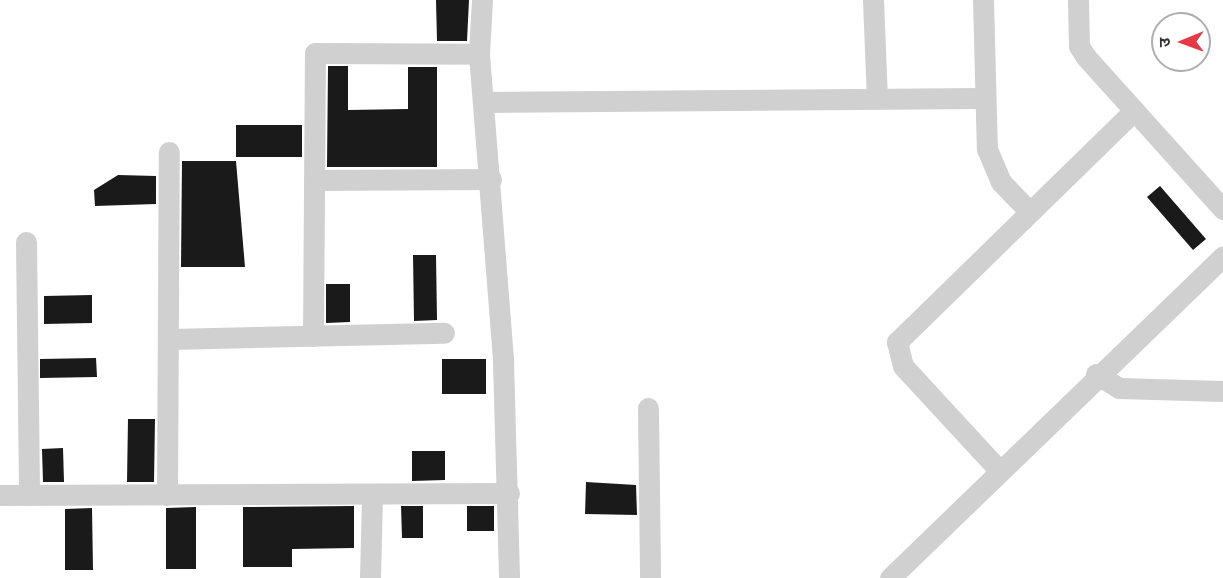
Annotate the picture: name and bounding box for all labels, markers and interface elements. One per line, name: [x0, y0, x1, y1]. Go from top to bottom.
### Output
north arrow: [1151, 12, 1211, 72]
text: उ: [1155, 37, 1174, 47]

